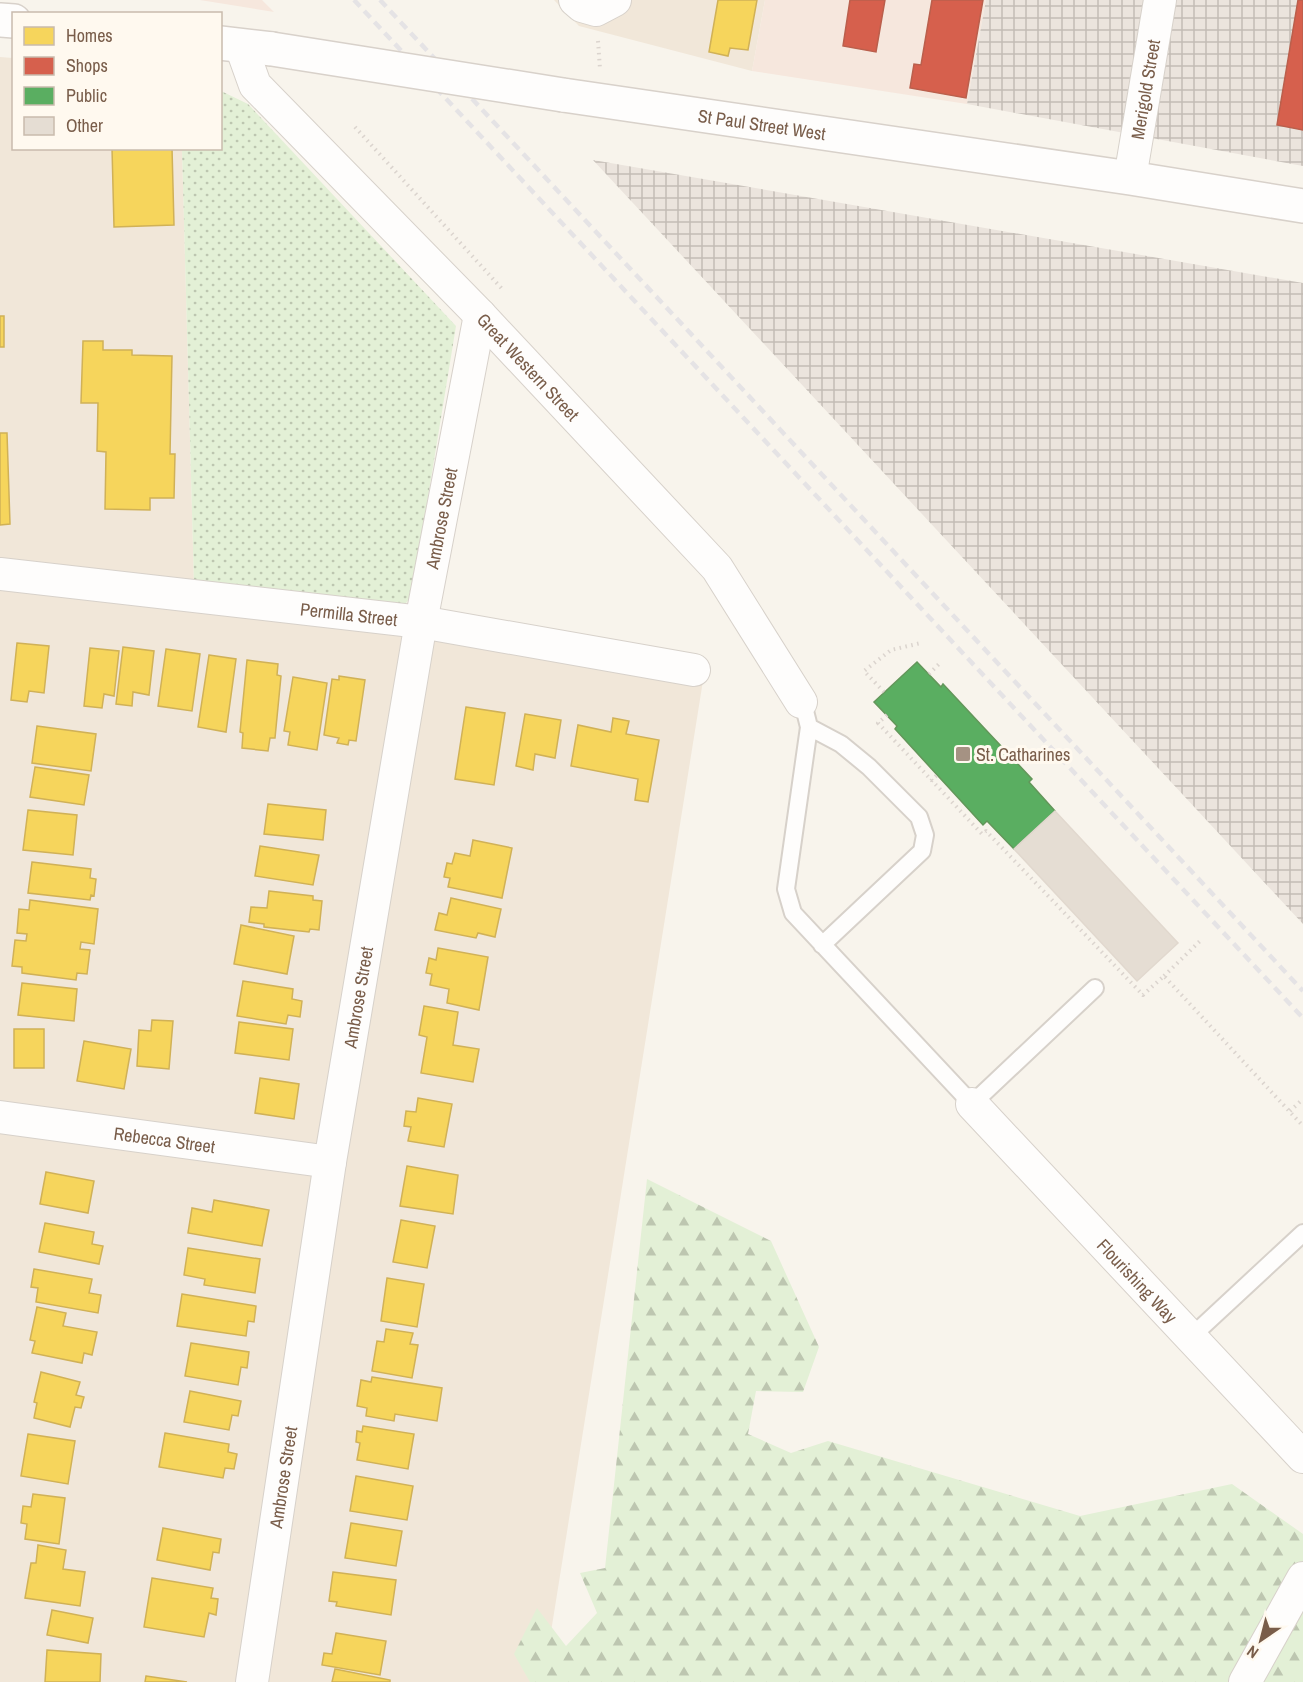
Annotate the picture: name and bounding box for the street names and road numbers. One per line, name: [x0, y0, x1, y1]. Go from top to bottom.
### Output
street label: Merigold Street: [1124, 37, 1166, 141]
street label: St Paul Street West: [696, 102, 827, 146]
street label: Great Western Street: [472, 307, 585, 426]
street label: Ambrose Street: [419, 466, 463, 572]
street label: Permilla Street: [299, 596, 399, 632]
street label: Ambrose Street: [337, 944, 379, 1051]
street label: Rebecca Street: [112, 1120, 217, 1159]
street label: Flourishing Way: [1092, 1233, 1184, 1329]
street label: Ambrose Street: [263, 1425, 303, 1531]

